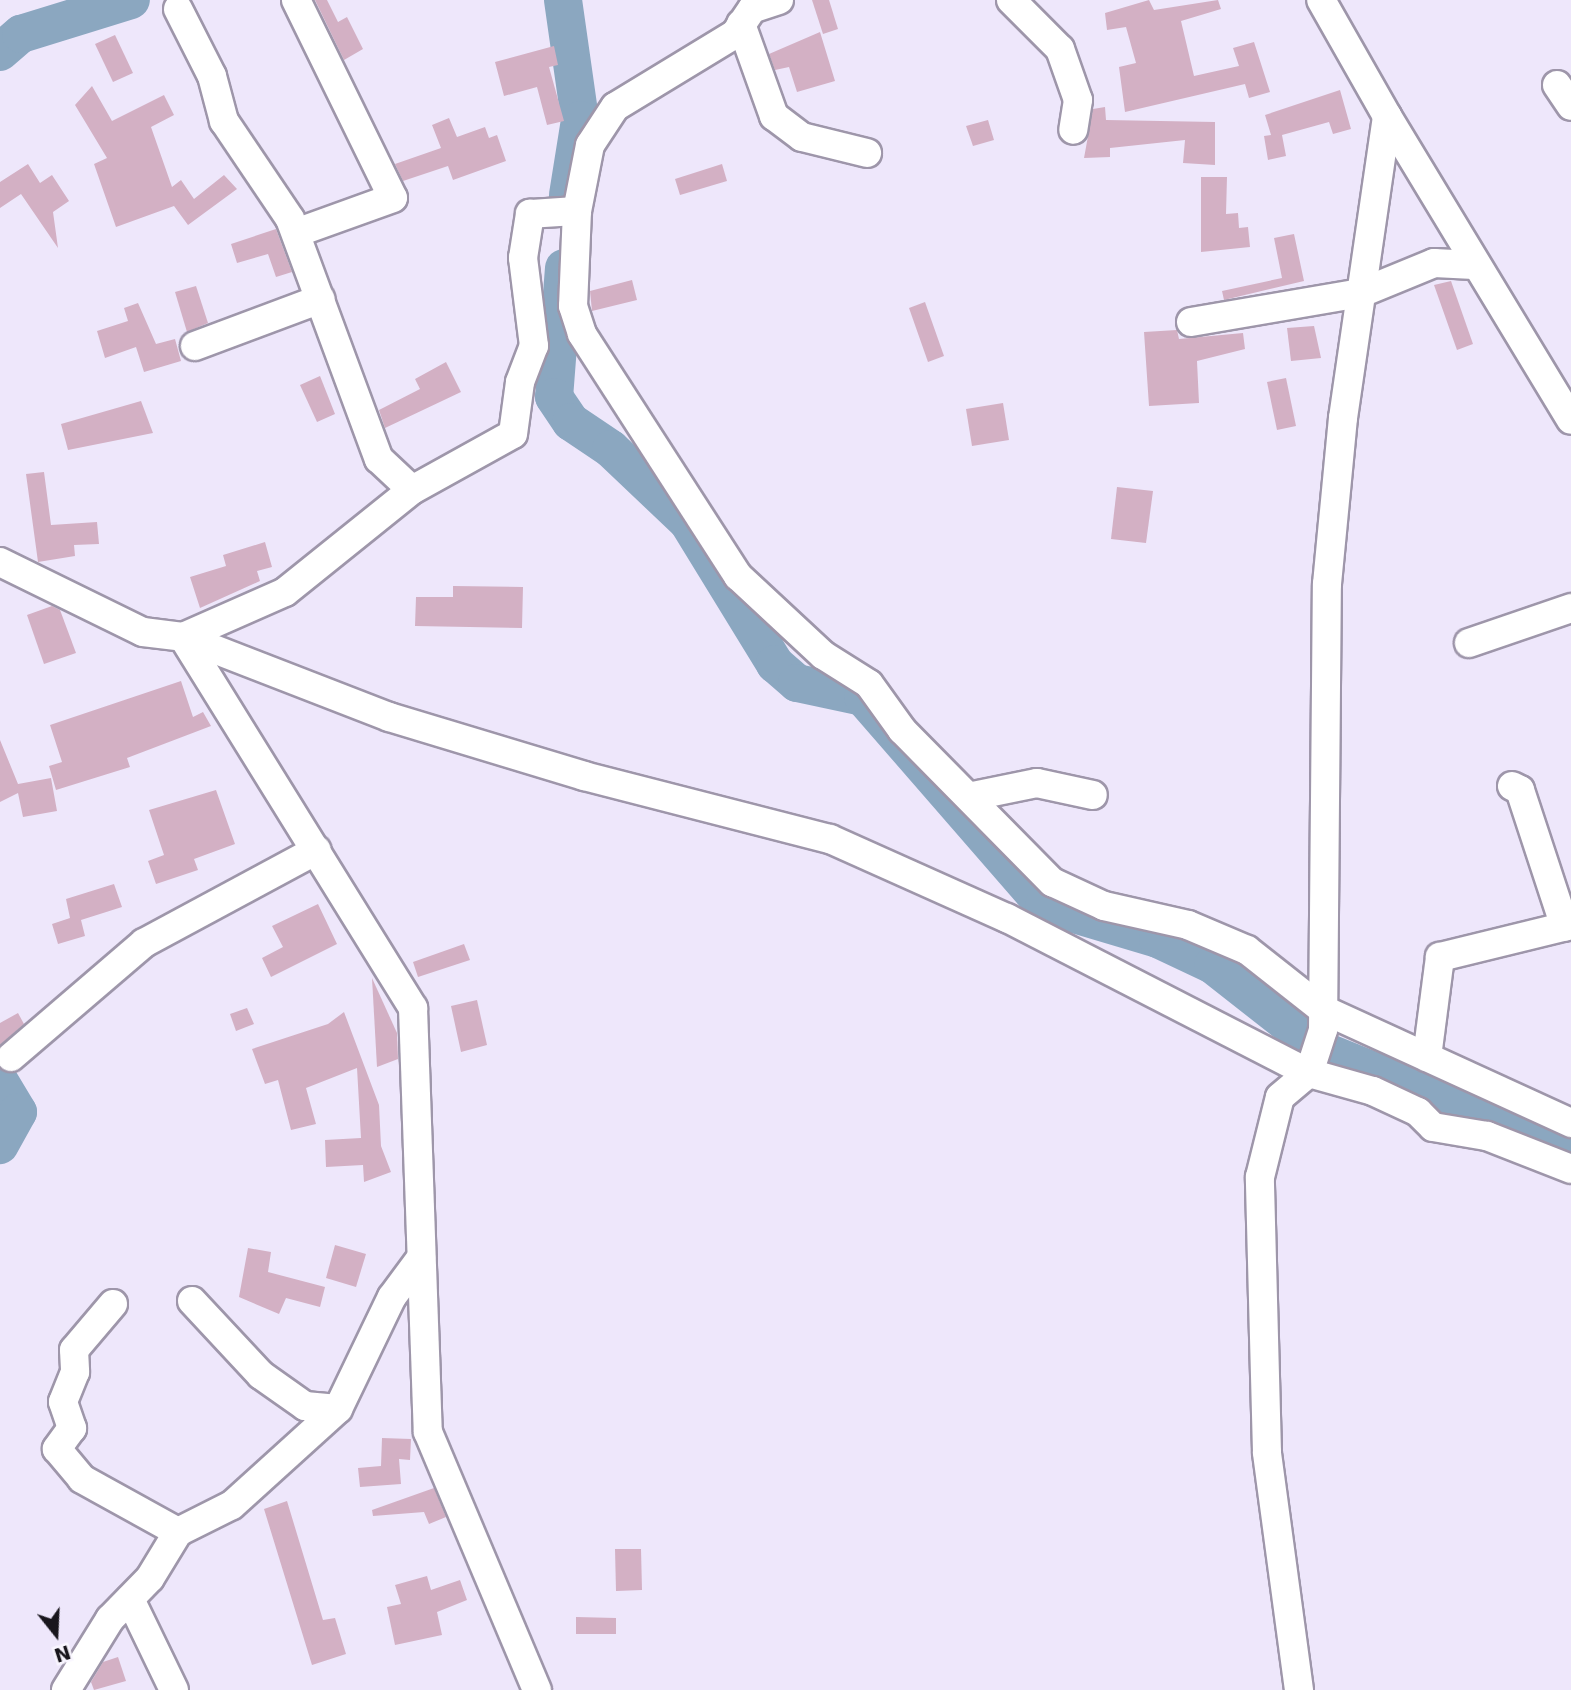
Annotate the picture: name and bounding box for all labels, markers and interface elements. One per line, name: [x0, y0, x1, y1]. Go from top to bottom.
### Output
north arrow: [21, 1599, 91, 1669]
text: N: [52, 1641, 73, 1667]

